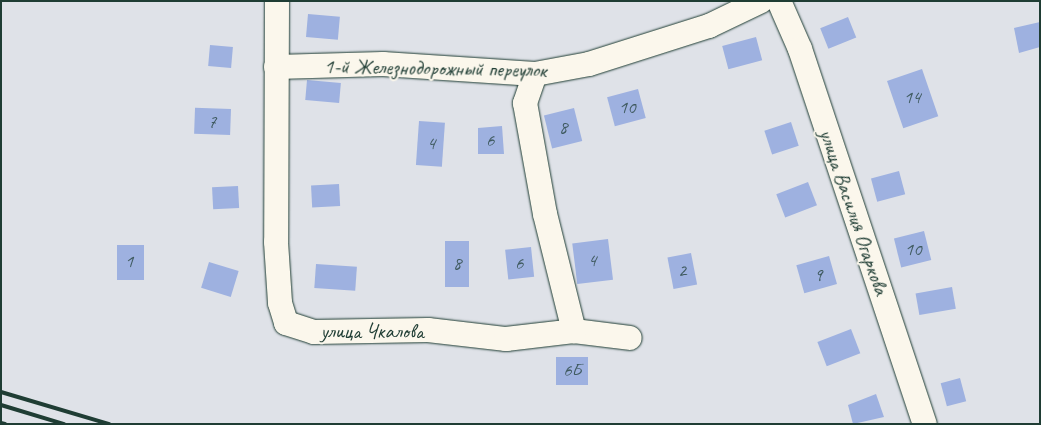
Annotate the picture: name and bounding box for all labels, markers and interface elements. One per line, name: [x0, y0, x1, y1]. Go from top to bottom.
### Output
street label: 1-й Железнодорожный переулок: [324, 53, 546, 83]
house number: 14: [903, 87, 921, 109]
house number: 10: [618, 97, 636, 119]
house number: 7: [208, 112, 216, 134]
house number: 8: [559, 117, 567, 139]
street label: улица Василия Огаркова: [814, 126, 894, 298]
house number: 6: [486, 130, 494, 152]
house number: 4: [427, 133, 435, 155]
house number: 10: [904, 239, 922, 261]
house number: 4: [588, 250, 596, 272]
house number: 1: [125, 251, 133, 273]
house number: 8: [453, 253, 461, 275]
house number: 6: [515, 253, 523, 275]
house number: 2: [678, 260, 686, 282]
house number: 9: [814, 265, 822, 287]
street label: улица Чкалова: [321, 318, 423, 344]
house number: 6Б: [563, 360, 581, 382]

